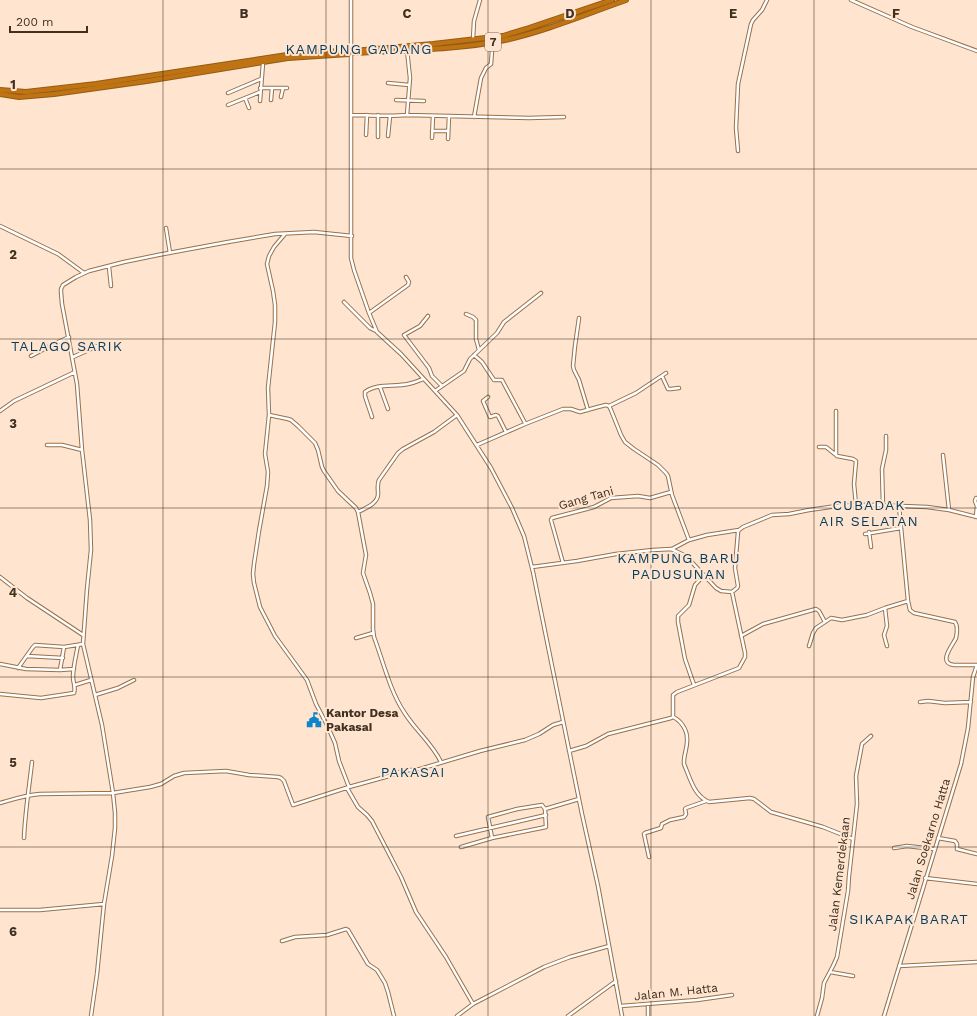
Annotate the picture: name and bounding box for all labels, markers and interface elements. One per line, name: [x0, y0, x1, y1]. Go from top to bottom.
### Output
text: B: [240, 6, 249, 21]
text: C: [403, 6, 412, 21]
text: D: [565, 6, 575, 21]
text: E: [729, 6, 737, 21]
text: F: [892, 6, 900, 21]
scale bar: [10, 8, 87, 34]
text: 200 m: [16, 15, 53, 29]
road number: 7: [485, 33, 501, 51]
district label: KAMPUNG GADANG: [286, 41, 432, 57]
text: 1: [10, 77, 16, 92]
text: 2: [9, 247, 17, 262]
district label: TALAGO SARIK: [11, 338, 123, 354]
text: 3: [9, 416, 17, 431]
street label: Gang Tani: [557, 483, 615, 513]
district label: CUBADAK AIR SELATAN: [819, 497, 919, 529]
district label: KAMPUNG BARU PADUSUNAN: [617, 550, 741, 582]
text: 4: [9, 585, 18, 600]
place label: Kantor Desa Pakasai: [326, 706, 398, 734]
public building icon: Kantor Desa Pakasai: [305, 711, 323, 729]
text: 5: [9, 755, 17, 770]
district label: PAKASAI: [381, 764, 445, 780]
street label: Jalan Soekarno Hatta: [903, 777, 953, 901]
street label: Jalan Kemerdekaan: [825, 816, 853, 932]
district label: SIKAPAK BARAT: [849, 911, 969, 927]
text: 6: [9, 924, 17, 939]
street label: Jalan M. Hatta: [633, 981, 719, 1003]

